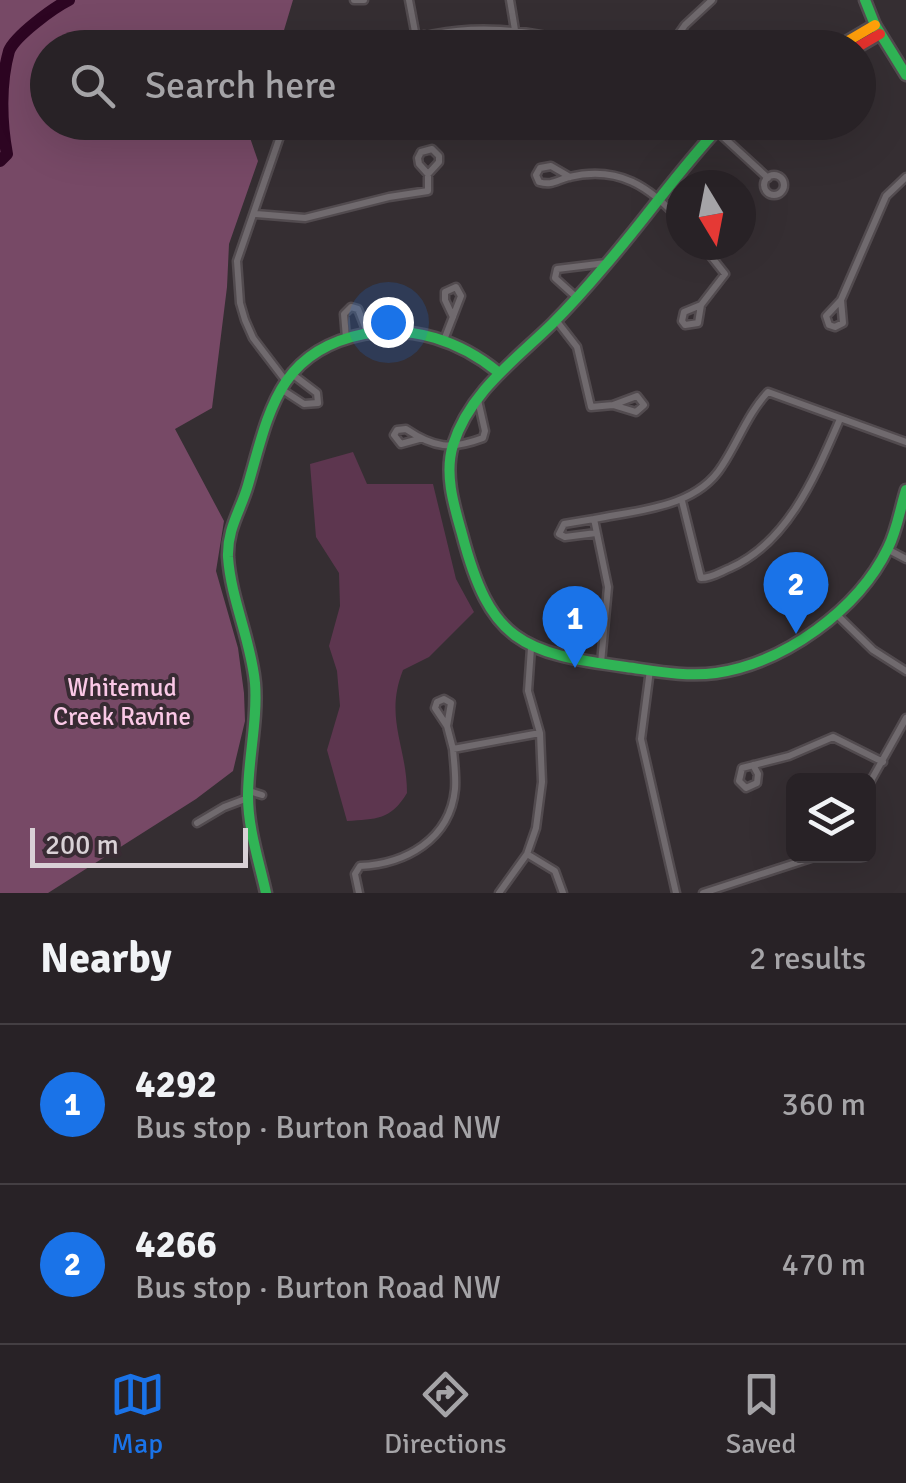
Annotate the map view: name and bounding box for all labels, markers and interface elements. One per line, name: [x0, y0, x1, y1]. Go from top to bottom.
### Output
search box: [30, 30, 876, 140]
icon: search: [65, 58, 120, 113]
text: Search here: [145, 62, 337, 109]
north arrow: [666, 170, 756, 260]
your location: [363, 297, 414, 348]
pin: 2: [764, 552, 828, 634]
pin: 1: [542, 586, 608, 668]
park label: Whitemud Creek Ravine: [53, 672, 191, 732]
map controls: [786, 773, 876, 863]
button: layers: [786, 773, 876, 863]
scale bar: [30, 823, 248, 868]
text: 200 m: [45, 828, 119, 862]
text: Nearby: [40, 933, 172, 984]
text: 2 results: [749, 939, 866, 978]
text: 4292: [135, 1061, 217, 1108]
text: 1: [64, 1085, 81, 1124]
text: 360 m: [782, 1085, 866, 1124]
text: Bus stop · Burton Road NW: [135, 1108, 501, 1147]
text: 4266: [135, 1221, 217, 1268]
text: 2: [64, 1245, 81, 1284]
text: 470 m: [782, 1245, 866, 1284]
text: Bus stop · Burton Road NW: [135, 1268, 501, 1307]
tab: Map: [110, 1367, 165, 1461]
tab: Directions: [384, 1367, 506, 1461]
tab: Saved: [726, 1367, 796, 1461]

